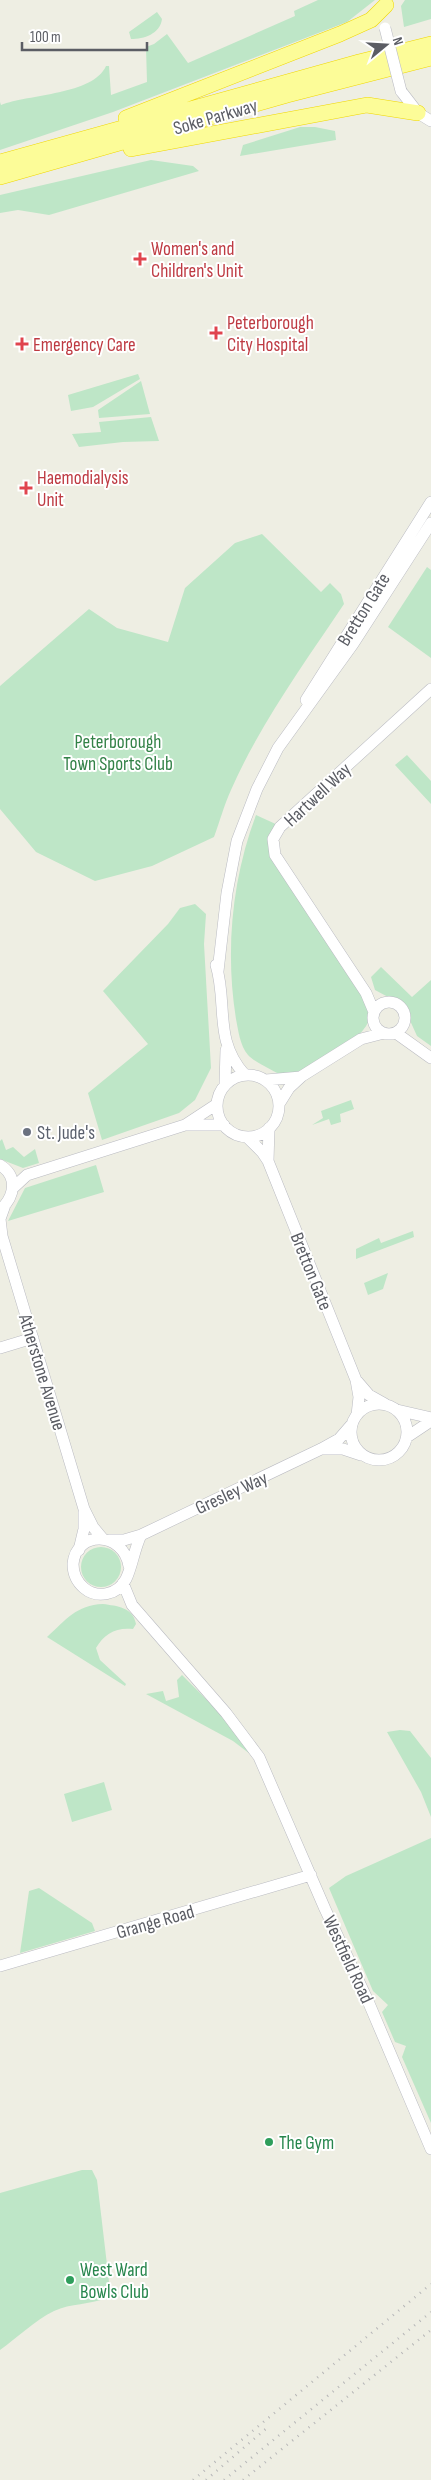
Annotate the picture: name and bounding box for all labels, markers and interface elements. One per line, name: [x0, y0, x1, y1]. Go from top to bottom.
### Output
scale bar: [22, 20, 148, 52]
north arrow: [361, 20, 411, 70]
text: 100 m: [30, 28, 61, 47]
text: N: [389, 35, 407, 47]
street label: Soke Parkway: [171, 94, 261, 140]
place label: Women's and Children's Unit: [151, 238, 243, 283]
marker: Women's and Children's Unit: [133, 252, 147, 266]
place label: Peterborough City Hospital: [227, 312, 314, 357]
marker: Peterborough City Hospital: [209, 326, 223, 340]
place label: Emergency Care: [33, 334, 136, 357]
marker: Emergency Care: [15, 337, 29, 351]
place label: Haemodialysis Unit: [37, 467, 129, 512]
marker: Haemodialysis Unit: [19, 481, 33, 495]
street label: Bretton Gate: [333, 569, 396, 650]
park label: Peterborough Town Sports Club: [63, 731, 173, 776]
street label: Hartwell Way: [280, 758, 357, 832]
place label: St. Jude's: [37, 1122, 95, 1145]
marker: St. Jude's: [21, 1126, 33, 1138]
street label: Bretton Gate: [285, 1229, 337, 1314]
street label: Atherstone Avenue: [13, 1311, 70, 1433]
street label: Gresley Way: [192, 1466, 272, 1520]
street label: Grange Road: [114, 1900, 197, 1945]
street label: Westfield Road: [317, 1912, 378, 2007]
place label: The Gym: [279, 2132, 334, 2155]
marker: The Gym: [263, 2136, 275, 2148]
place label: West Ward Bowls Club: [80, 2259, 149, 2304]
marker: West Ward Bowls Club: [64, 2274, 76, 2286]

